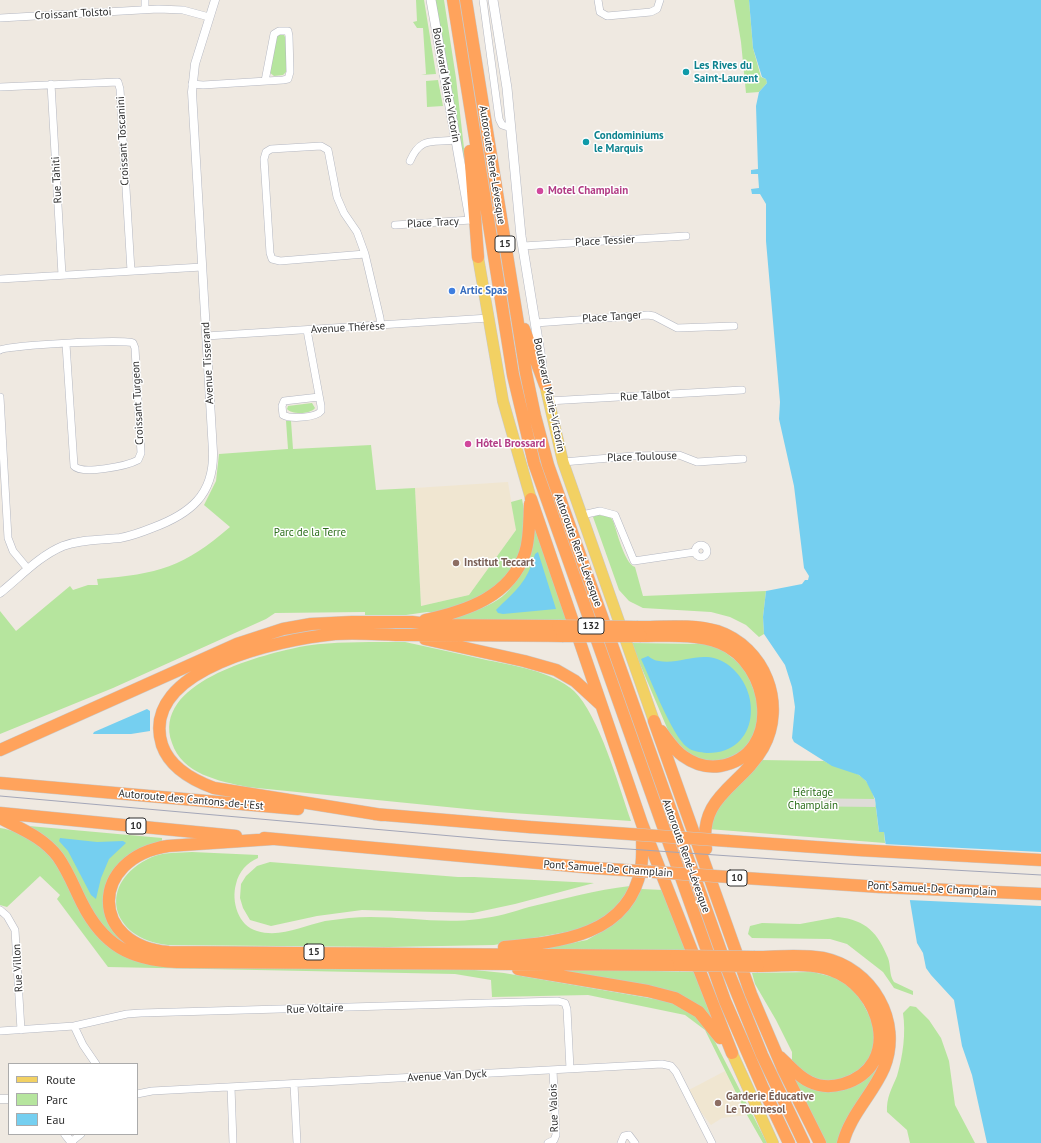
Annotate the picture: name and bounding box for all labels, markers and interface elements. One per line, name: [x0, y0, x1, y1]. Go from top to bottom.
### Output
street label: Croissant Tolstoi: [34, 5, 112, 23]
street label: Boulevard Marie-Victorin: [429, 26, 463, 144]
place label: Les Rives du Saint-Laurent: [694, 59, 758, 85]
marker: Les Rives du Saint-Laurent: [681, 67, 691, 77]
street label: Croissant Toscanini: [114, 96, 132, 186]
street label: Autoroute René-Lévesque: [476, 105, 508, 225]
place label: Condominiums le Marquis: [594, 129, 664, 155]
marker: Condominiums le Marquis: [581, 137, 591, 147]
street label: Rue Tahiti: [49, 156, 65, 204]
place label: Motel Champlain: [548, 184, 628, 198]
marker: Motel Champlain: [535, 186, 545, 196]
street label: Place Tracy: [407, 215, 459, 231]
street label: Place Tessier: [575, 233, 635, 249]
road number: 15: [495, 236, 515, 252]
place label: Artic Spas: [460, 284, 507, 298]
marker: Artic Spas: [447, 286, 457, 296]
street label: Place Tanger: [582, 308, 642, 326]
street label: Avenue Thérèse: [310, 319, 386, 337]
street label: Avenue Tisserand: [199, 322, 217, 404]
street label: Boulevard Marie-Victorin: [530, 337, 568, 453]
street label: Croissant Turgeon: [129, 361, 147, 445]
street label: Rue Talbot: [620, 388, 670, 404]
place label: Hôtel Brossard: [476, 437, 545, 451]
marker: Hôtel Brossard: [463, 439, 473, 449]
street label: Place Toulouse: [607, 449, 677, 465]
street label: Autoroute René-Lévesque: [551, 491, 605, 609]
park label: Parc de la Terre: [274, 526, 346, 540]
place label: Institut Teccart: [464, 556, 534, 570]
marker: Institut Teccart: [451, 558, 461, 568]
road number: 132: [578, 618, 604, 634]
park label: Héritage Champlain: [788, 786, 838, 812]
street label: Autoroute des Cantons-de-l'Est: [118, 787, 264, 813]
street label: Autoroute René-Lévesque: [659, 797, 713, 915]
road number: 10: [126, 818, 146, 834]
street label: Pont Samuel-De Champlain: [543, 858, 673, 880]
road number: 10: [727, 870, 747, 886]
street label: Pont Samuel-De Champlain: [867, 879, 997, 899]
street label: Rue Villon: [10, 943, 26, 993]
road number: 15: [304, 944, 324, 960]
street label: Rue Voltaire: [286, 1001, 344, 1017]
legend: [8, 1063, 138, 1135]
street label: Avenue Van Dyck: [407, 1067, 487, 1085]
text: Route: [46, 1072, 76, 1087]
street label: Rue Valois: [547, 1083, 561, 1133]
place label: Garderie Éducative Le Tournesol: [726, 1090, 814, 1116]
text: Parc: [46, 1092, 68, 1107]
marker: Garderie Éducative Le Tournesol: [713, 1098, 723, 1108]
text: Eau: [46, 1112, 65, 1127]

